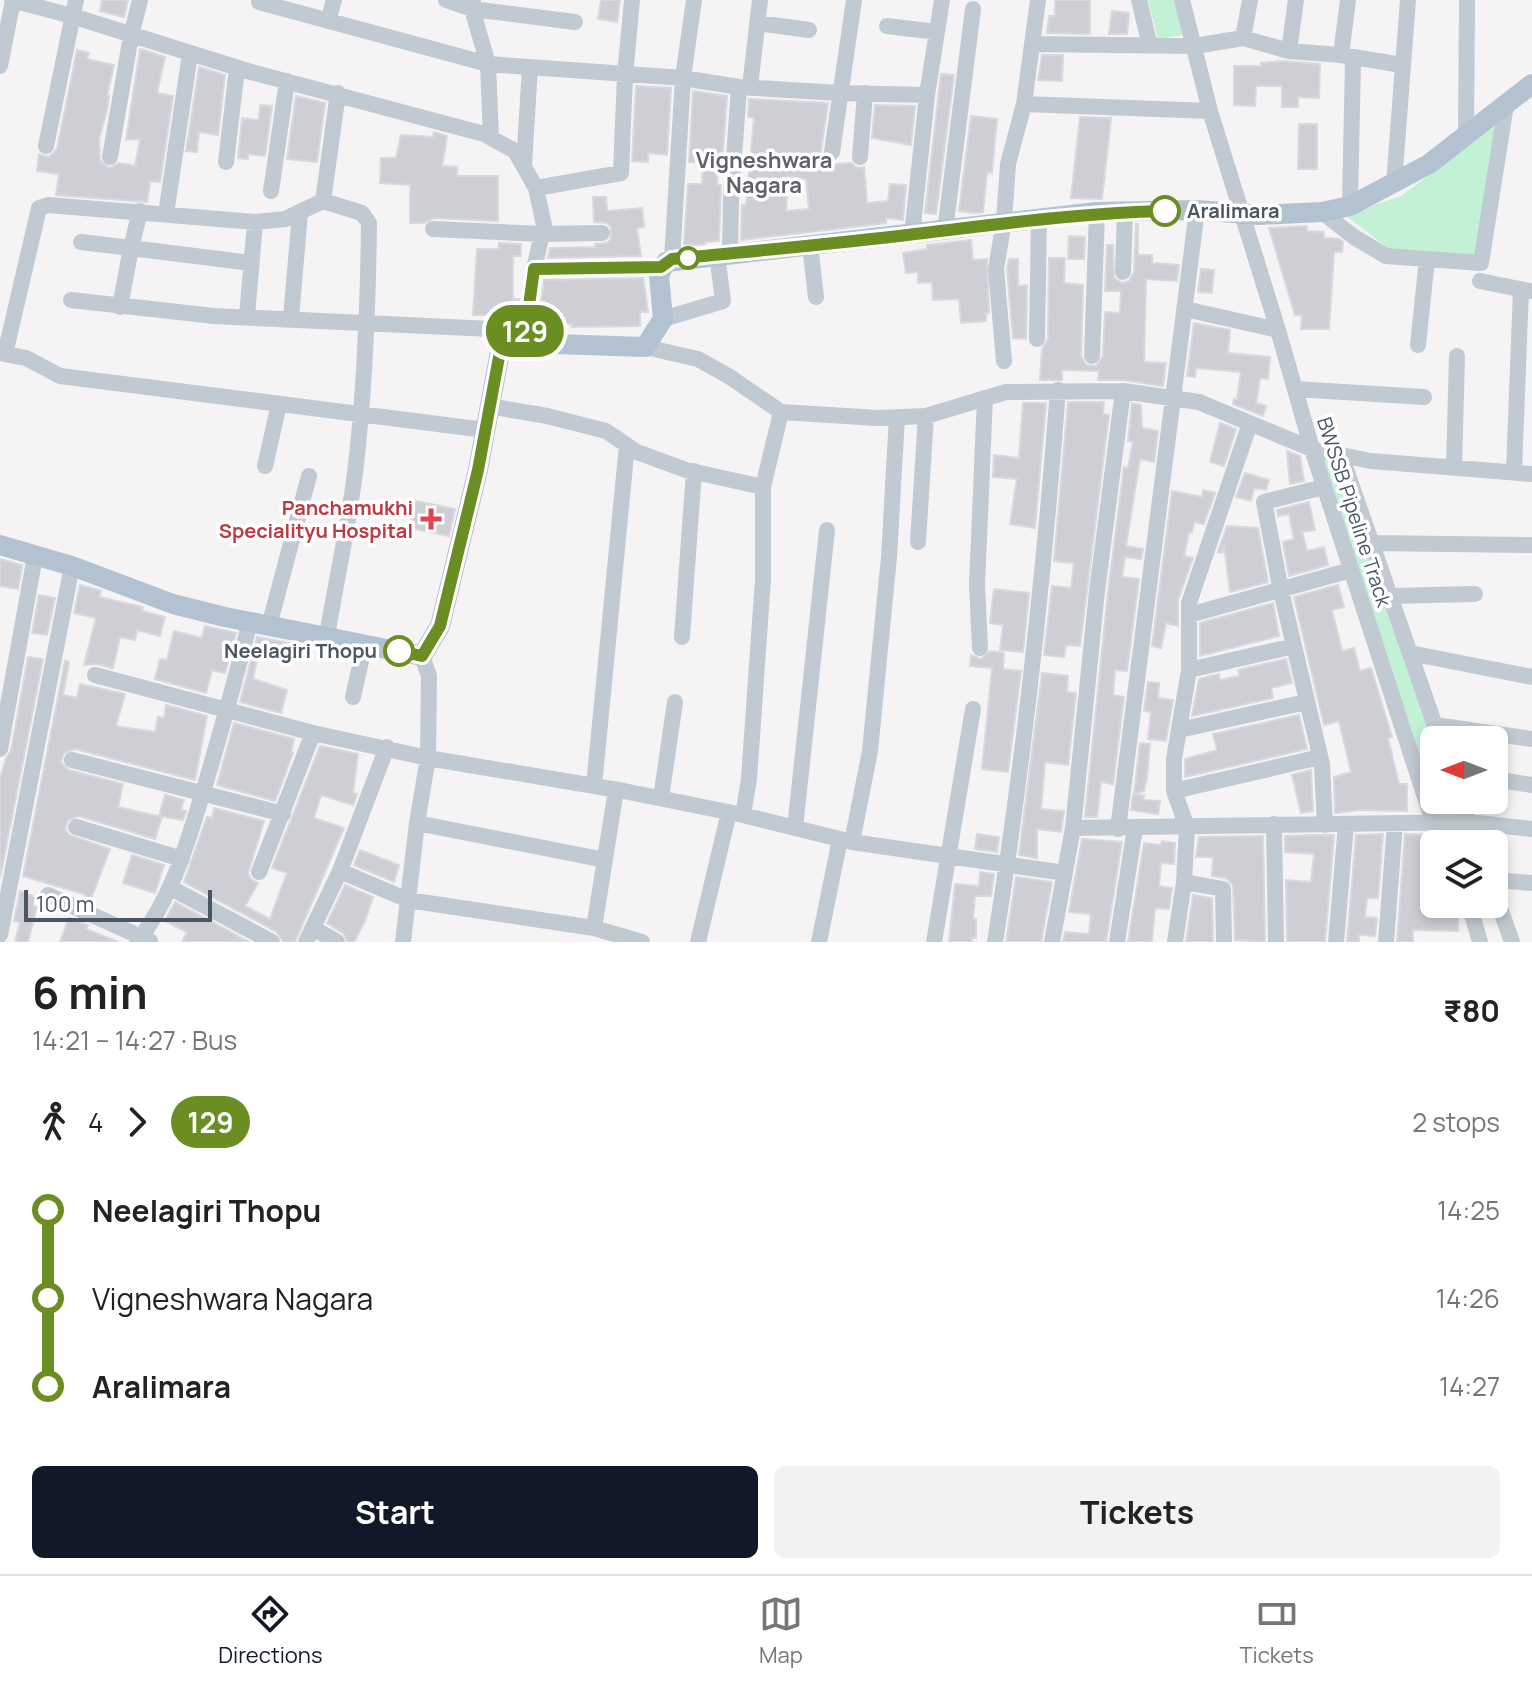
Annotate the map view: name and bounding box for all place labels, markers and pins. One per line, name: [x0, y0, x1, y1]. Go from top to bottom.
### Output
marker: Aralimara: [1150, 196, 1180, 226]
place label: Aralimara: [1187, 197, 1280, 224]
unlabelled marker: [677, 247, 699, 269]
place label: Panchamukhi Specialityu Hospital: [219, 494, 413, 544]
marker: Panchamukhi Specialityu Hospital: [420, 508, 442, 530]
marker: Neelagiri Thopu: [384, 636, 414, 666]
place label: Neelagiri Thopu: [224, 637, 377, 664]

